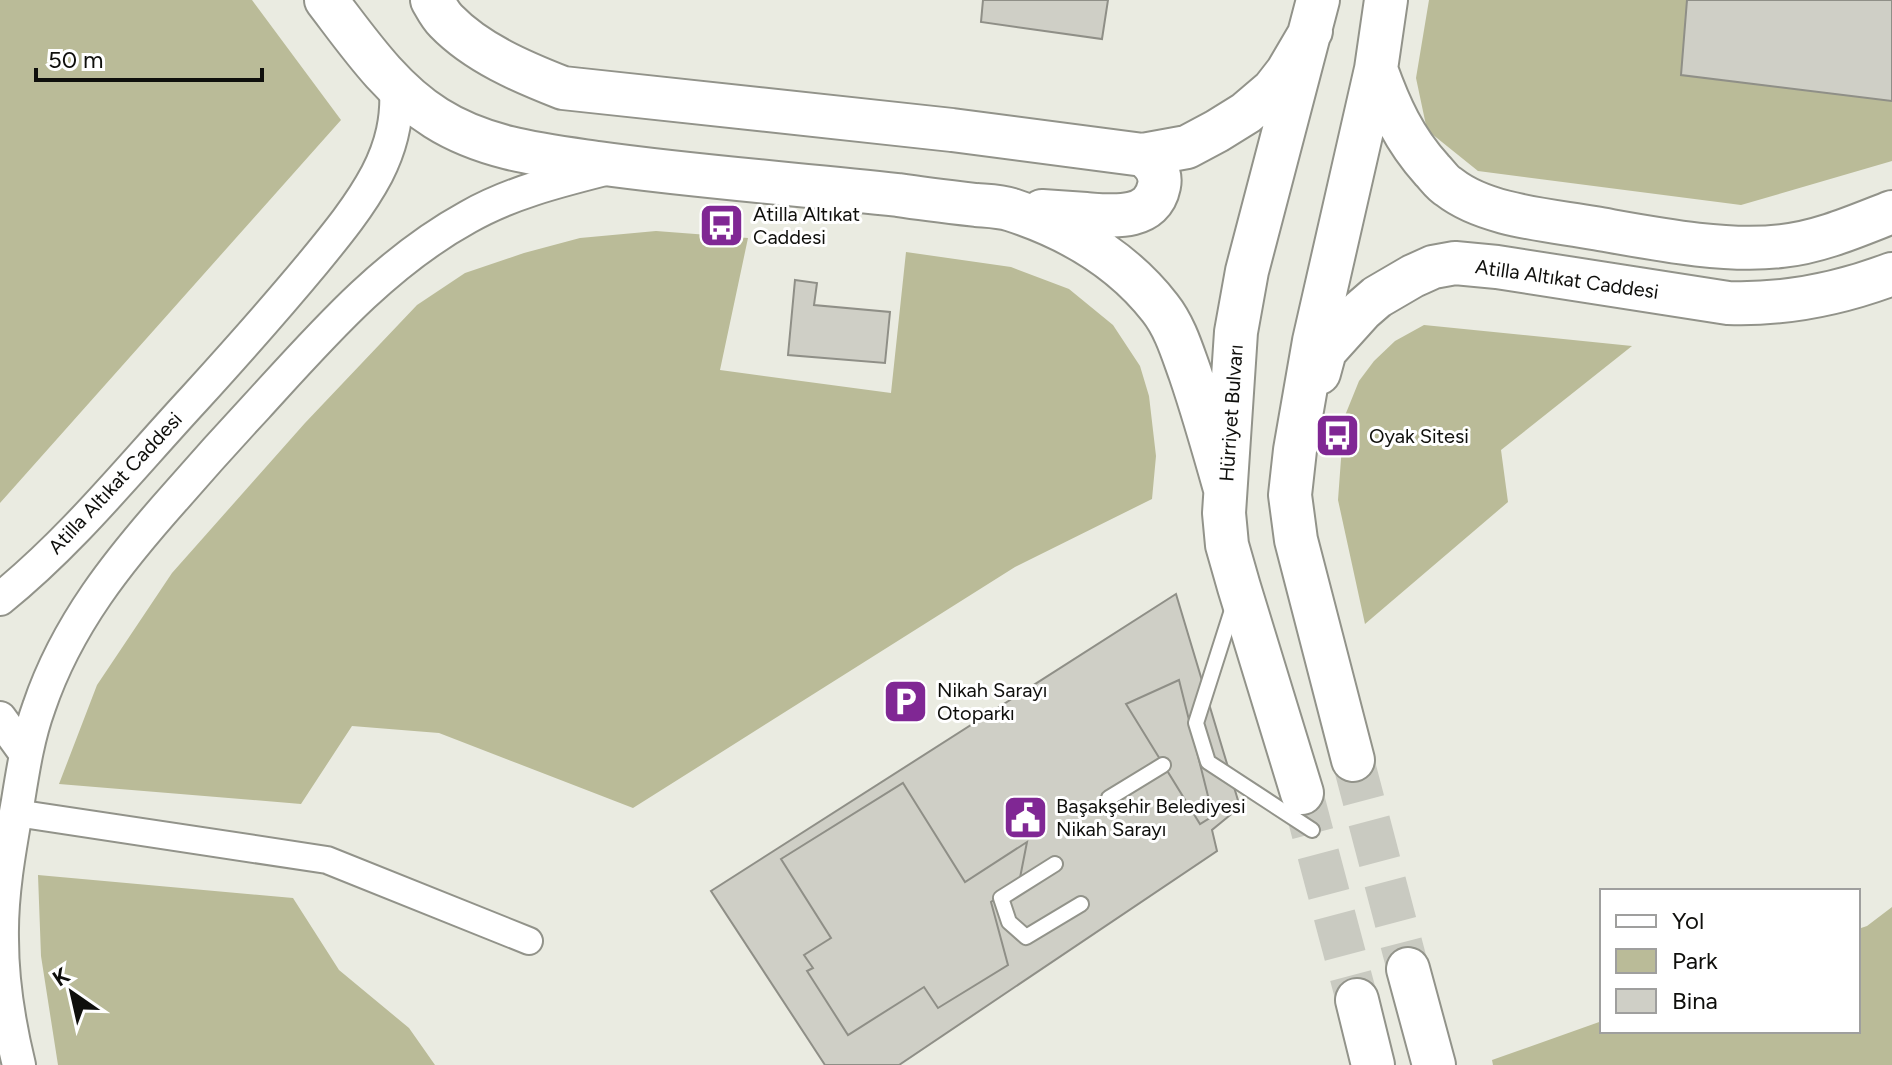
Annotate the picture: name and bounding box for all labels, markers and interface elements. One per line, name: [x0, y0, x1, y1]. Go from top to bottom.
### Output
scale bar: [36, 32, 262, 82]
text: 50 m: [48, 45, 104, 74]
bus stop icon: Atilla Altıkat Caddesi: [698, 201, 746, 249]
place label: Atilla Altıkat Caddesi: [753, 202, 860, 249]
street label: Atilla Altıkat Caddesi: [1474, 254, 1660, 304]
street label: Hürriyet Bulvarı: [1214, 344, 1248, 482]
street label: Atilla Altıkat Caddesi: [43, 407, 187, 559]
bus stop icon: Oyak Sitesi: [1314, 412, 1362, 460]
place label: Oyak Sitesi: [1369, 424, 1469, 448]
parking icon: Nikah Sarayı Otoparkı: [882, 677, 930, 725]
place label: Nikah Sarayı Otoparkı: [937, 678, 1047, 725]
public building icon: Başakşehir Belediyesi Nikah Sarayı: [1001, 794, 1049, 842]
place label: Başakşehir Belediyesi Nikah Sarayı: [1056, 794, 1246, 841]
legend: [1600, 889, 1860, 1033]
text: Yol: [1672, 906, 1704, 935]
text: Park: [1672, 946, 1718, 975]
north arrow: [32, 953, 112, 1033]
text: K: [47, 961, 75, 992]
text: Bina: [1672, 986, 1718, 1015]

